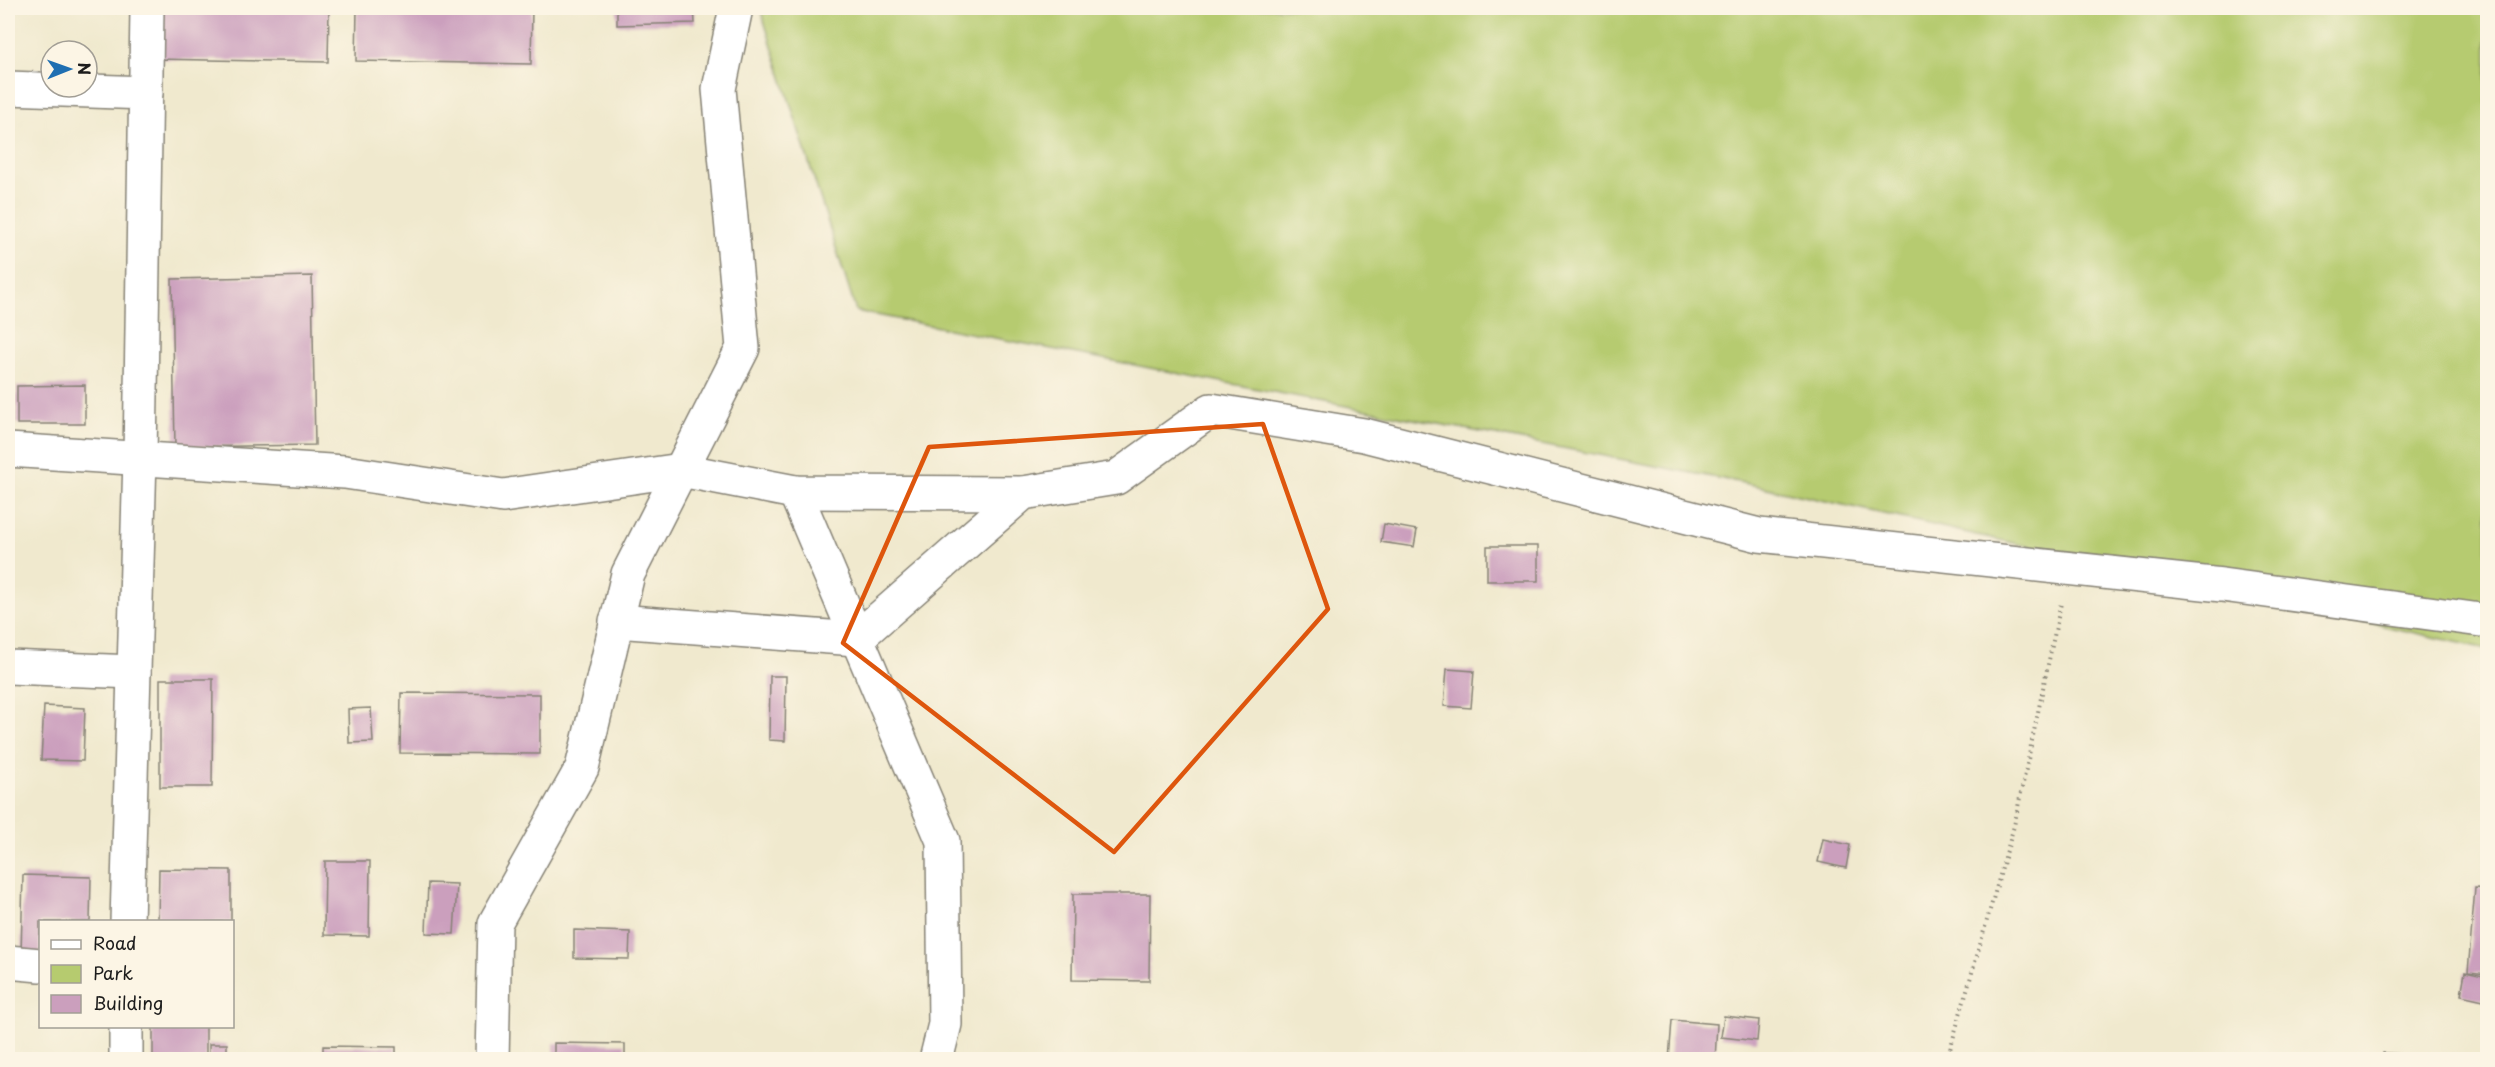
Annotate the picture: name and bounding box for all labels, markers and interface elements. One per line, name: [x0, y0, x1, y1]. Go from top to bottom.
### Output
north arrow: [39, 39, 99, 99]
text: N: [73, 62, 97, 75]
legend: [39, 920, 234, 1028]
text: Road: [93, 929, 137, 956]
text: Park: [93, 959, 133, 986]
text: Building: [93, 989, 163, 1016]

